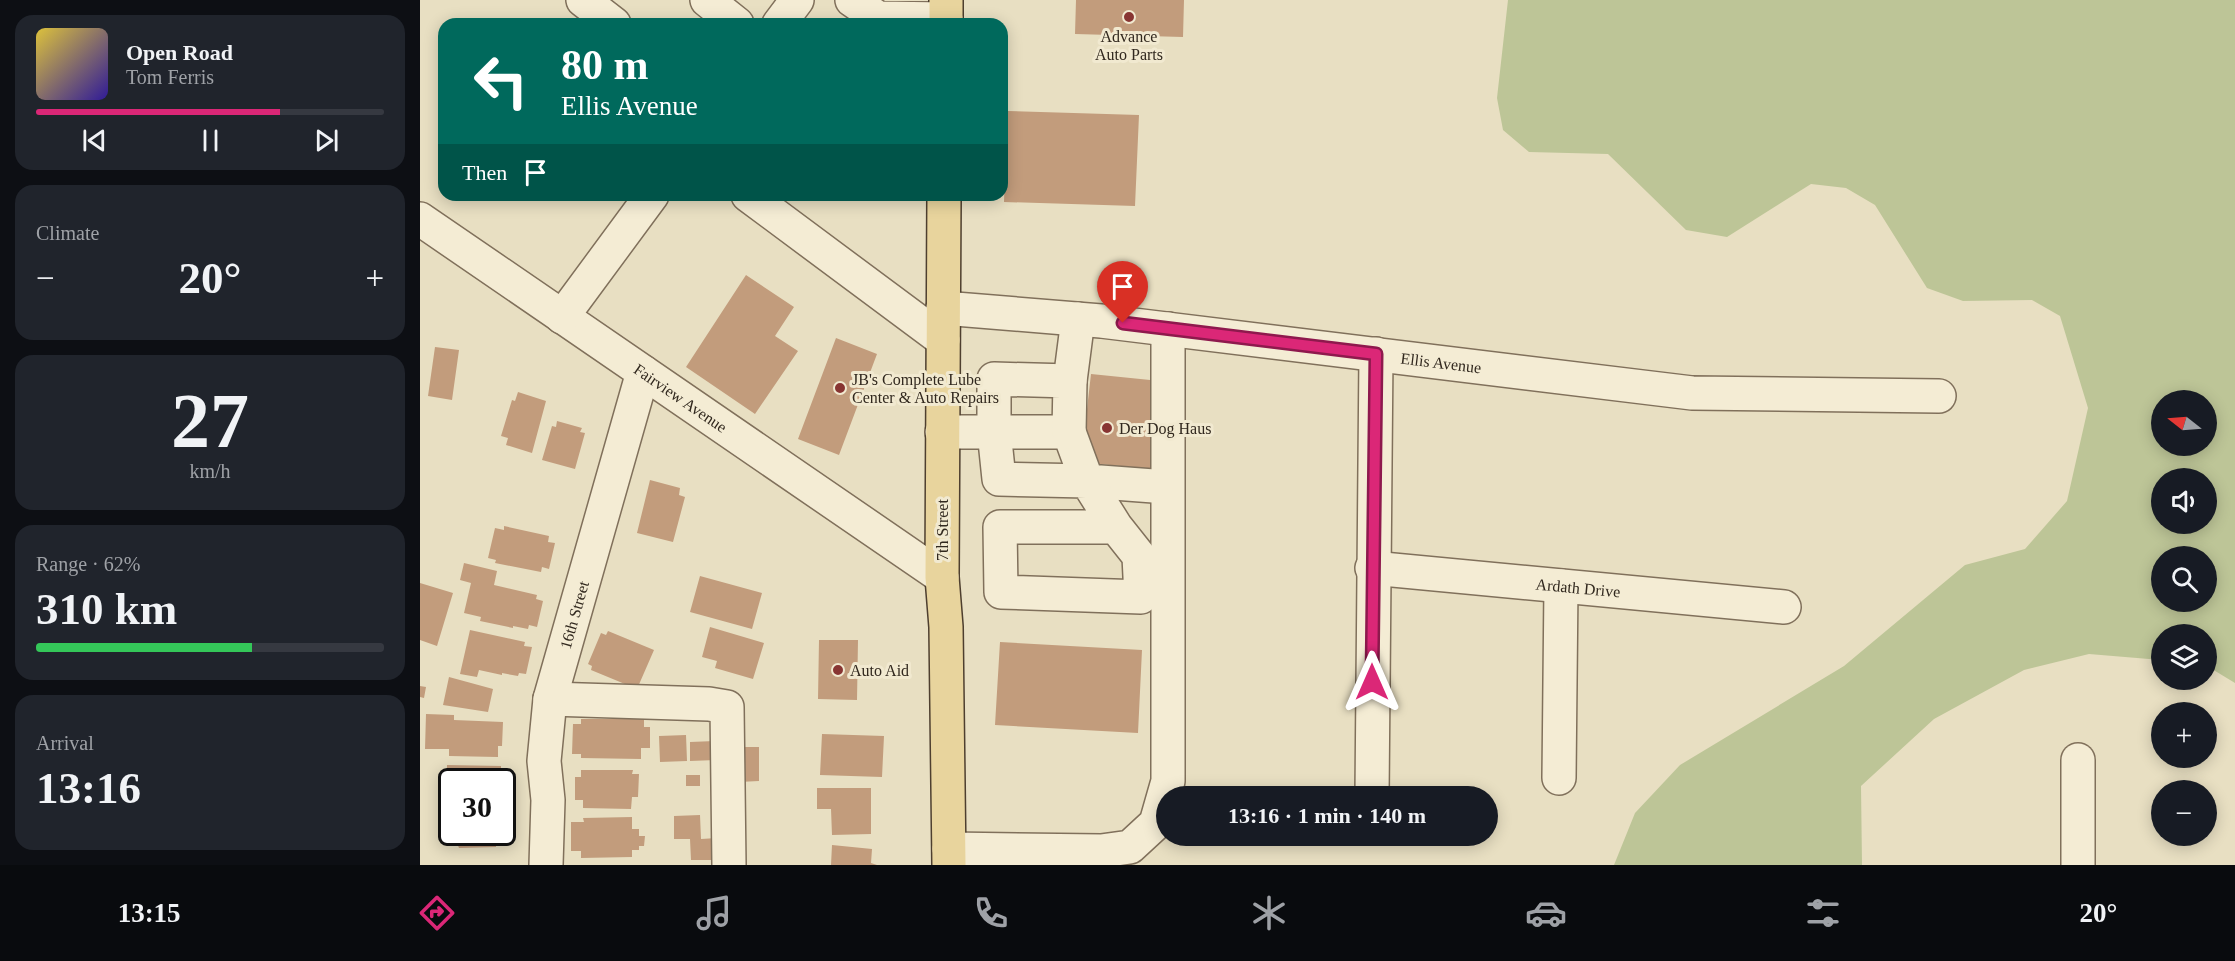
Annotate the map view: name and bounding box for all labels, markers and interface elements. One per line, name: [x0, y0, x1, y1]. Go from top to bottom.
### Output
marker: Advance Auto Parts: [1122, 10, 1136, 24]
place label: Advance Auto Parts: [1095, 28, 1163, 63]
text: Open Road: [126, 40, 233, 65]
icon: left: [462, 42, 540, 120]
text: 80 m: [561, 42, 649, 88]
text: Tom Ferris: [126, 66, 214, 88]
text: Ellis Avenue: [561, 91, 698, 121]
icon: previous: [78, 124, 111, 157]
icon: pause: [194, 124, 227, 157]
icon: next: [310, 124, 343, 157]
icon: arrive: [519, 156, 552, 189]
text: Then: [462, 160, 507, 185]
text: Climate: [36, 222, 99, 244]
text: 20°: [179, 253, 242, 303]
text: −: [36, 260, 55, 296]
text: +: [365, 260, 384, 296]
pin: [1097, 261, 1148, 323]
icon: arrive: [1106, 270, 1139, 303]
street label: Ellis Avenue: [1400, 349, 1482, 376]
street label: Fairview Avenue: [631, 360, 730, 435]
place label: JB's Complete Lube Center & Auto Repairs: [852, 371, 999, 407]
text: 27: [171, 377, 249, 464]
marker: JB's Complete Lube Center & Auto Repairs: [833, 381, 847, 395]
north arrow: [2151, 390, 2217, 456]
map controls: [2151, 390, 2217, 846]
place label: Der Dog Haus: [1119, 420, 1211, 438]
marker: Der Dog Haus: [1100, 421, 1114, 435]
text: km/h: [189, 460, 231, 482]
button: sound: [2151, 468, 2217, 534]
street label: 7th Street: [934, 499, 951, 561]
button: search: [2151, 546, 2217, 612]
text: Range · 62%: [36, 553, 140, 575]
street label: Ardath Drive: [1535, 575, 1621, 600]
street label: 16th Street: [556, 578, 592, 651]
text: 310 km: [36, 584, 177, 634]
button: layers: [2151, 624, 2217, 690]
position arrow: [1340, 650, 1404, 714]
place label: Auto Aid: [850, 662, 909, 679]
marker: Auto Aid: [831, 663, 845, 677]
button: +: [2151, 702, 2217, 768]
text: Arrival: [36, 732, 94, 754]
text: 13:16: [36, 763, 141, 813]
speed limit sign: 30: [438, 768, 516, 846]
button: −: [2151, 780, 2217, 846]
text: 13:16 · 1 min · 140 m: [1228, 803, 1426, 828]
icon: directions: [416, 892, 458, 934]
icon: music: [693, 892, 735, 934]
icon: phone: [970, 892, 1012, 934]
icon: climate: [1248, 892, 1290, 934]
icon: car: [1525, 892, 1567, 934]
icon: filters: [1802, 892, 1844, 934]
text: 13:15: [118, 898, 181, 928]
text: 20°: [2079, 898, 2117, 928]

